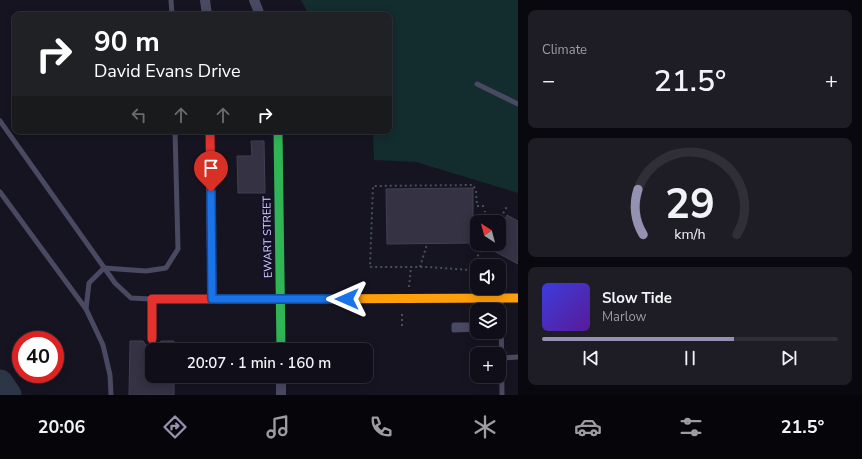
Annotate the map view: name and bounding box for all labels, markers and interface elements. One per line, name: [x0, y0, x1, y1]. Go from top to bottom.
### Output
text: 90 m: [94, 23, 160, 61]
icon: right: [28, 28, 80, 80]
text: Climate: [542, 41, 587, 59]
text: David Evans Drive: [94, 59, 241, 83]
text: 21.5°: [654, 61, 726, 102]
text: −: [542, 66, 555, 96]
text: +: [825, 66, 838, 96]
icon: left: [128, 104, 150, 126]
icon: ahead: [170, 104, 192, 126]
icon: ahead: [212, 104, 234, 126]
icon: right: [254, 104, 276, 126]
pin: [194, 151, 228, 192]
icon: arrive: [200, 157, 222, 179]
text: 29: [665, 176, 715, 233]
street label: EWART STREET: [259, 195, 276, 278]
north arrow: [470, 215, 506, 251]
map controls: [470, 215, 506, 383]
text: km/h: [674, 225, 706, 244]
button: sound: [470, 259, 506, 295]
position arrow: [326, 278, 368, 320]
text: Slow Tide: [602, 288, 672, 308]
button: layers: [470, 303, 506, 339]
text: Marlow: [602, 308, 647, 326]
speed limit sign: 40: [12, 331, 64, 383]
button: +: [470, 347, 506, 383]
icon: previous: [580, 347, 602, 369]
icon: pause: [679, 347, 701, 369]
icon: next: [778, 347, 800, 369]
text: 20:07 · 1 min · 160 m: [187, 353, 331, 373]
icon: directions: [161, 413, 189, 441]
icon: music: [264, 413, 292, 441]
icon: phone: [367, 413, 395, 441]
icon: climate: [471, 413, 499, 441]
icon: car: [574, 413, 602, 441]
icon: filters: [677, 413, 705, 441]
text: 20:06: [38, 415, 85, 439]
text: 21.5°: [781, 415, 824, 439]

